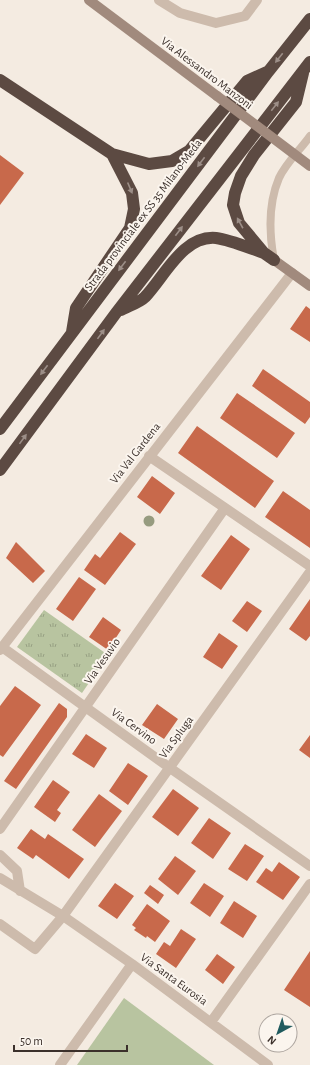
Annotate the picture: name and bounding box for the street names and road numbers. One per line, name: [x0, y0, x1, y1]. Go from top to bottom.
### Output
street label: Via Alessandro Manzoni: [159, 35, 255, 111]
street label: Strada provinciale ex SS 35 Milano-Meda: [82, 137, 204, 293]
street label: Via Val Gardena: [108, 420, 163, 486]
street label: Via Vesuvio: [82, 636, 122, 686]
street label: Via Cervino: [109, 706, 159, 746]
street label: Via Spluga: [157, 713, 196, 760]
street label: Via Santa Eurosia: [138, 951, 210, 1008]

